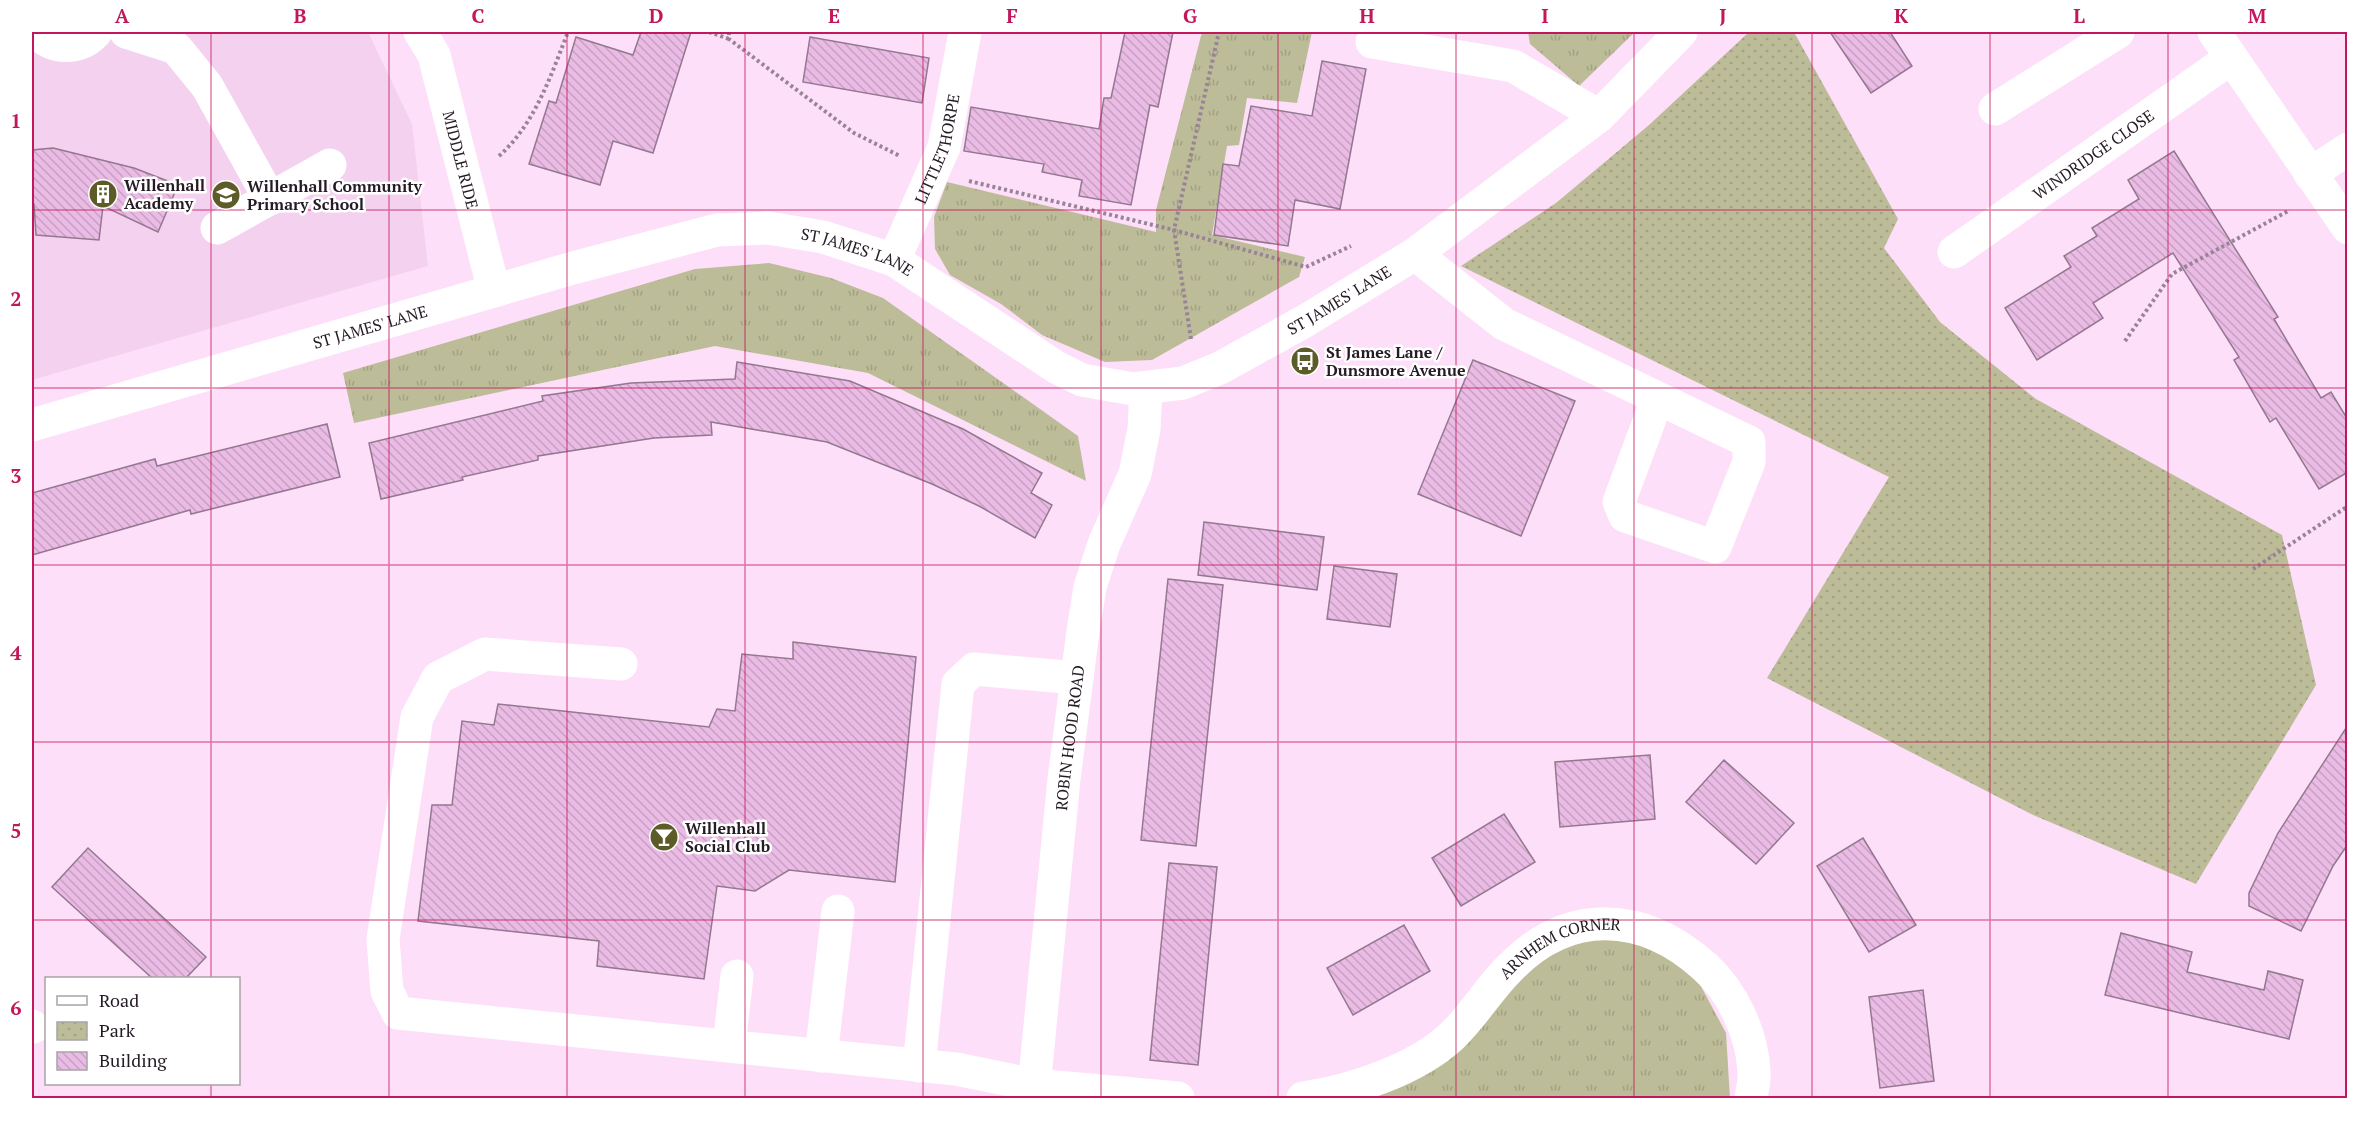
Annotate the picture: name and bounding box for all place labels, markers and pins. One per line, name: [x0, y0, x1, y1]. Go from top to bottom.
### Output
place label: Willenhall Academy: [124, 174, 205, 214]
place label: Willenhall Community Primary School: [247, 175, 422, 215]
building icon: Willenhall Academy: [87, 178, 119, 210]
school or university icon: Willenhall Community Primary School: [210, 179, 242, 211]
place label: St James Lane / Dunsmore Avenue: [1326, 341, 1466, 381]
bus stop icon: St James Lane / Dunsmore Avenue: [1289, 345, 1321, 377]
place label: Willenhall Social Club: [685, 817, 770, 857]
bar icon: Willenhall Social Club: [648, 821, 680, 853]

